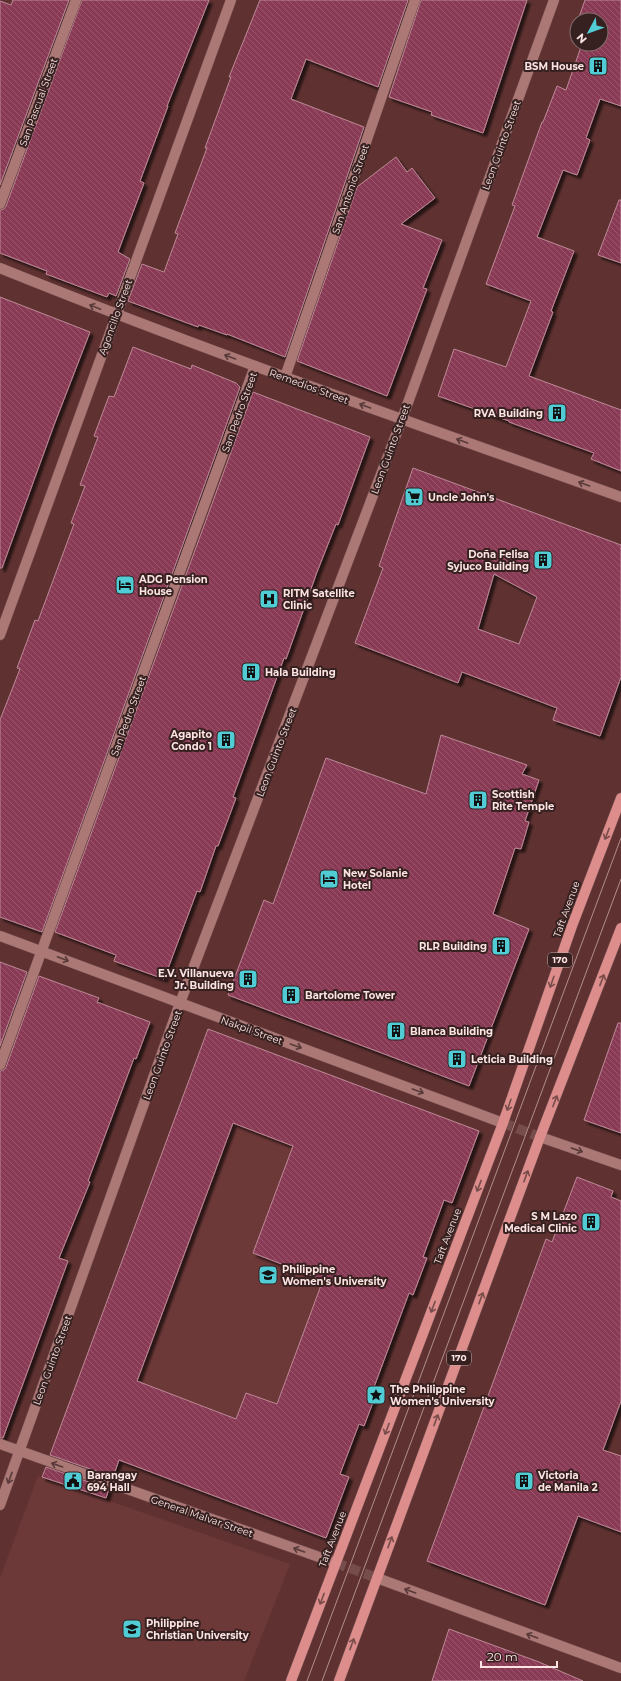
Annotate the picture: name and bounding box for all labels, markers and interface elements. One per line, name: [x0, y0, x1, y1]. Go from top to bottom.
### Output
north arrow: [569, 12, 609, 52]
text: N: [573, 31, 590, 47]
building icon: BSM House: [587, 55, 609, 77]
street label: San Pascual Street: [16, 56, 60, 148]
place label: BSM House: [524, 60, 584, 73]
street label: Leon Guinto Street: [479, 99, 524, 192]
street label: San Antonio Street: [329, 143, 372, 236]
street label: Agoncillo Street: [96, 277, 135, 357]
one-way arrow: [89, 302, 101, 310]
one-way arrow: [223, 353, 236, 360]
street label: Remedios Street: [267, 366, 350, 407]
street label: San Pedro Street: [219, 370, 260, 454]
one-way arrow: [359, 402, 372, 409]
building icon: RVA Building: [546, 402, 568, 424]
street label: Leon Guinto Street: [368, 403, 413, 496]
place label: RVA Building: [474, 407, 543, 420]
one-way arrow: [456, 436, 468, 444]
one-way arrow: [579, 480, 591, 488]
supermarket icon: Uncle John's: [403, 486, 425, 508]
place label: Uncle John's: [428, 491, 495, 504]
place label: Doña Felisa Syjuco Building: [447, 548, 529, 573]
building icon: Doña Felisa Syjuco Building: [532, 549, 554, 571]
place label: ADG Pension House: [138, 573, 208, 598]
hotel icon: ADG Pension House: [114, 574, 136, 596]
place label: RITM Satellite Clinic: [283, 587, 355, 612]
hospital icon: RITM Satellite Clinic: [258, 588, 280, 610]
building icon: Hala Building: [240, 661, 262, 683]
place label: Hala Building: [265, 666, 336, 679]
street label: San Pedro Street: [108, 674, 149, 758]
street label: Leon Guinto Street: [253, 706, 299, 799]
place label: Agapito Condo 1: [170, 728, 212, 753]
building icon: Agapito Condo 1: [215, 729, 237, 751]
place label: Scottish Rite Temple: [492, 788, 554, 813]
building icon: Scottish Rite Temple: [467, 789, 489, 811]
one-way arrow: [603, 828, 611, 840]
place label: New Solanie Hotel: [343, 867, 408, 892]
hotel icon: New Solanie Hotel: [318, 868, 340, 890]
street label: Taft Avenue: [550, 879, 583, 939]
building icon: RLR Building: [490, 935, 512, 957]
place label: RLR Building: [419, 940, 487, 953]
road number: 170: [548, 953, 572, 967]
one-way arrow: [56, 956, 68, 964]
place label: E.V. Villanueva Jr. Building: [158, 967, 234, 992]
building icon: E.V. Villanueva Jr. Building: [237, 968, 259, 990]
one-way arrow: [599, 974, 606, 986]
one-way arrow: [548, 976, 556, 988]
building icon: Bartolome Tower: [280, 984, 302, 1006]
place label: Bartolome Tower: [305, 989, 396, 1002]
street label: Leon Guinto Street: [140, 1009, 185, 1102]
street label: Nakpil Street: [219, 1013, 285, 1048]
building icon: Blanca Building: [385, 1020, 407, 1042]
place label: Blanca Building: [410, 1025, 493, 1038]
one-way arrow: [289, 1042, 301, 1050]
building icon: Leticia Building: [446, 1048, 468, 1070]
place label: Leticia Building: [471, 1053, 553, 1066]
one-way arrow: [411, 1088, 423, 1096]
one-way arrow: [551, 1095, 559, 1107]
one-way arrow: [505, 1098, 513, 1110]
one-way arrow: [571, 1147, 584, 1154]
one-way arrow: [523, 1170, 530, 1183]
one-way arrow: [475, 1179, 483, 1191]
street label: Taft Avenue: [431, 1206, 464, 1266]
place label: S M Lazo Medical Clinic: [504, 1210, 577, 1235]
building icon: S M Lazo Medical Clinic: [580, 1211, 602, 1233]
place label: Philippine Women's University: [282, 1263, 387, 1288]
school or university icon: Philippine Women's University: [257, 1264, 279, 1286]
one-way arrow: [477, 1292, 485, 1304]
one-way arrow: [428, 1301, 436, 1313]
street label: Leon Guinto Street: [30, 1314, 75, 1407]
road number: 170: [447, 1351, 471, 1365]
place label: The Philippine Women's University: [390, 1383, 495, 1408]
place icon: The Philippine Women's University: [365, 1384, 387, 1406]
one-way arrow: [432, 1414, 440, 1426]
one-way arrow: [382, 1422, 390, 1434]
one-way arrow: [52, 1460, 64, 1468]
place label: Barangay 694 Hall: [87, 1469, 138, 1494]
place label: Victoria de Manila 2: [537, 1469, 598, 1494]
public building icon: Barangay 694 Hall: [62, 1470, 84, 1492]
building icon: Victoria de Manila 2: [513, 1470, 535, 1492]
one-way arrow: [5, 1472, 13, 1484]
street label: General Malvar Street: [149, 1493, 255, 1540]
street label: Taft Avenue: [316, 1509, 349, 1569]
one-way arrow: [387, 1536, 395, 1548]
one-way arrow: [292, 1546, 305, 1553]
one-way arrow: [404, 1586, 416, 1594]
one-way arrow: [317, 1593, 325, 1605]
place label: Philippine Christian University: [146, 1617, 250, 1642]
school or university icon: Philippine Christian University: [121, 1618, 143, 1640]
one-way arrow: [526, 1631, 538, 1639]
one-way arrow: [349, 1639, 357, 1651]
scale bar: [481, 1643, 557, 1669]
text: 20 m: [487, 1649, 518, 1664]

